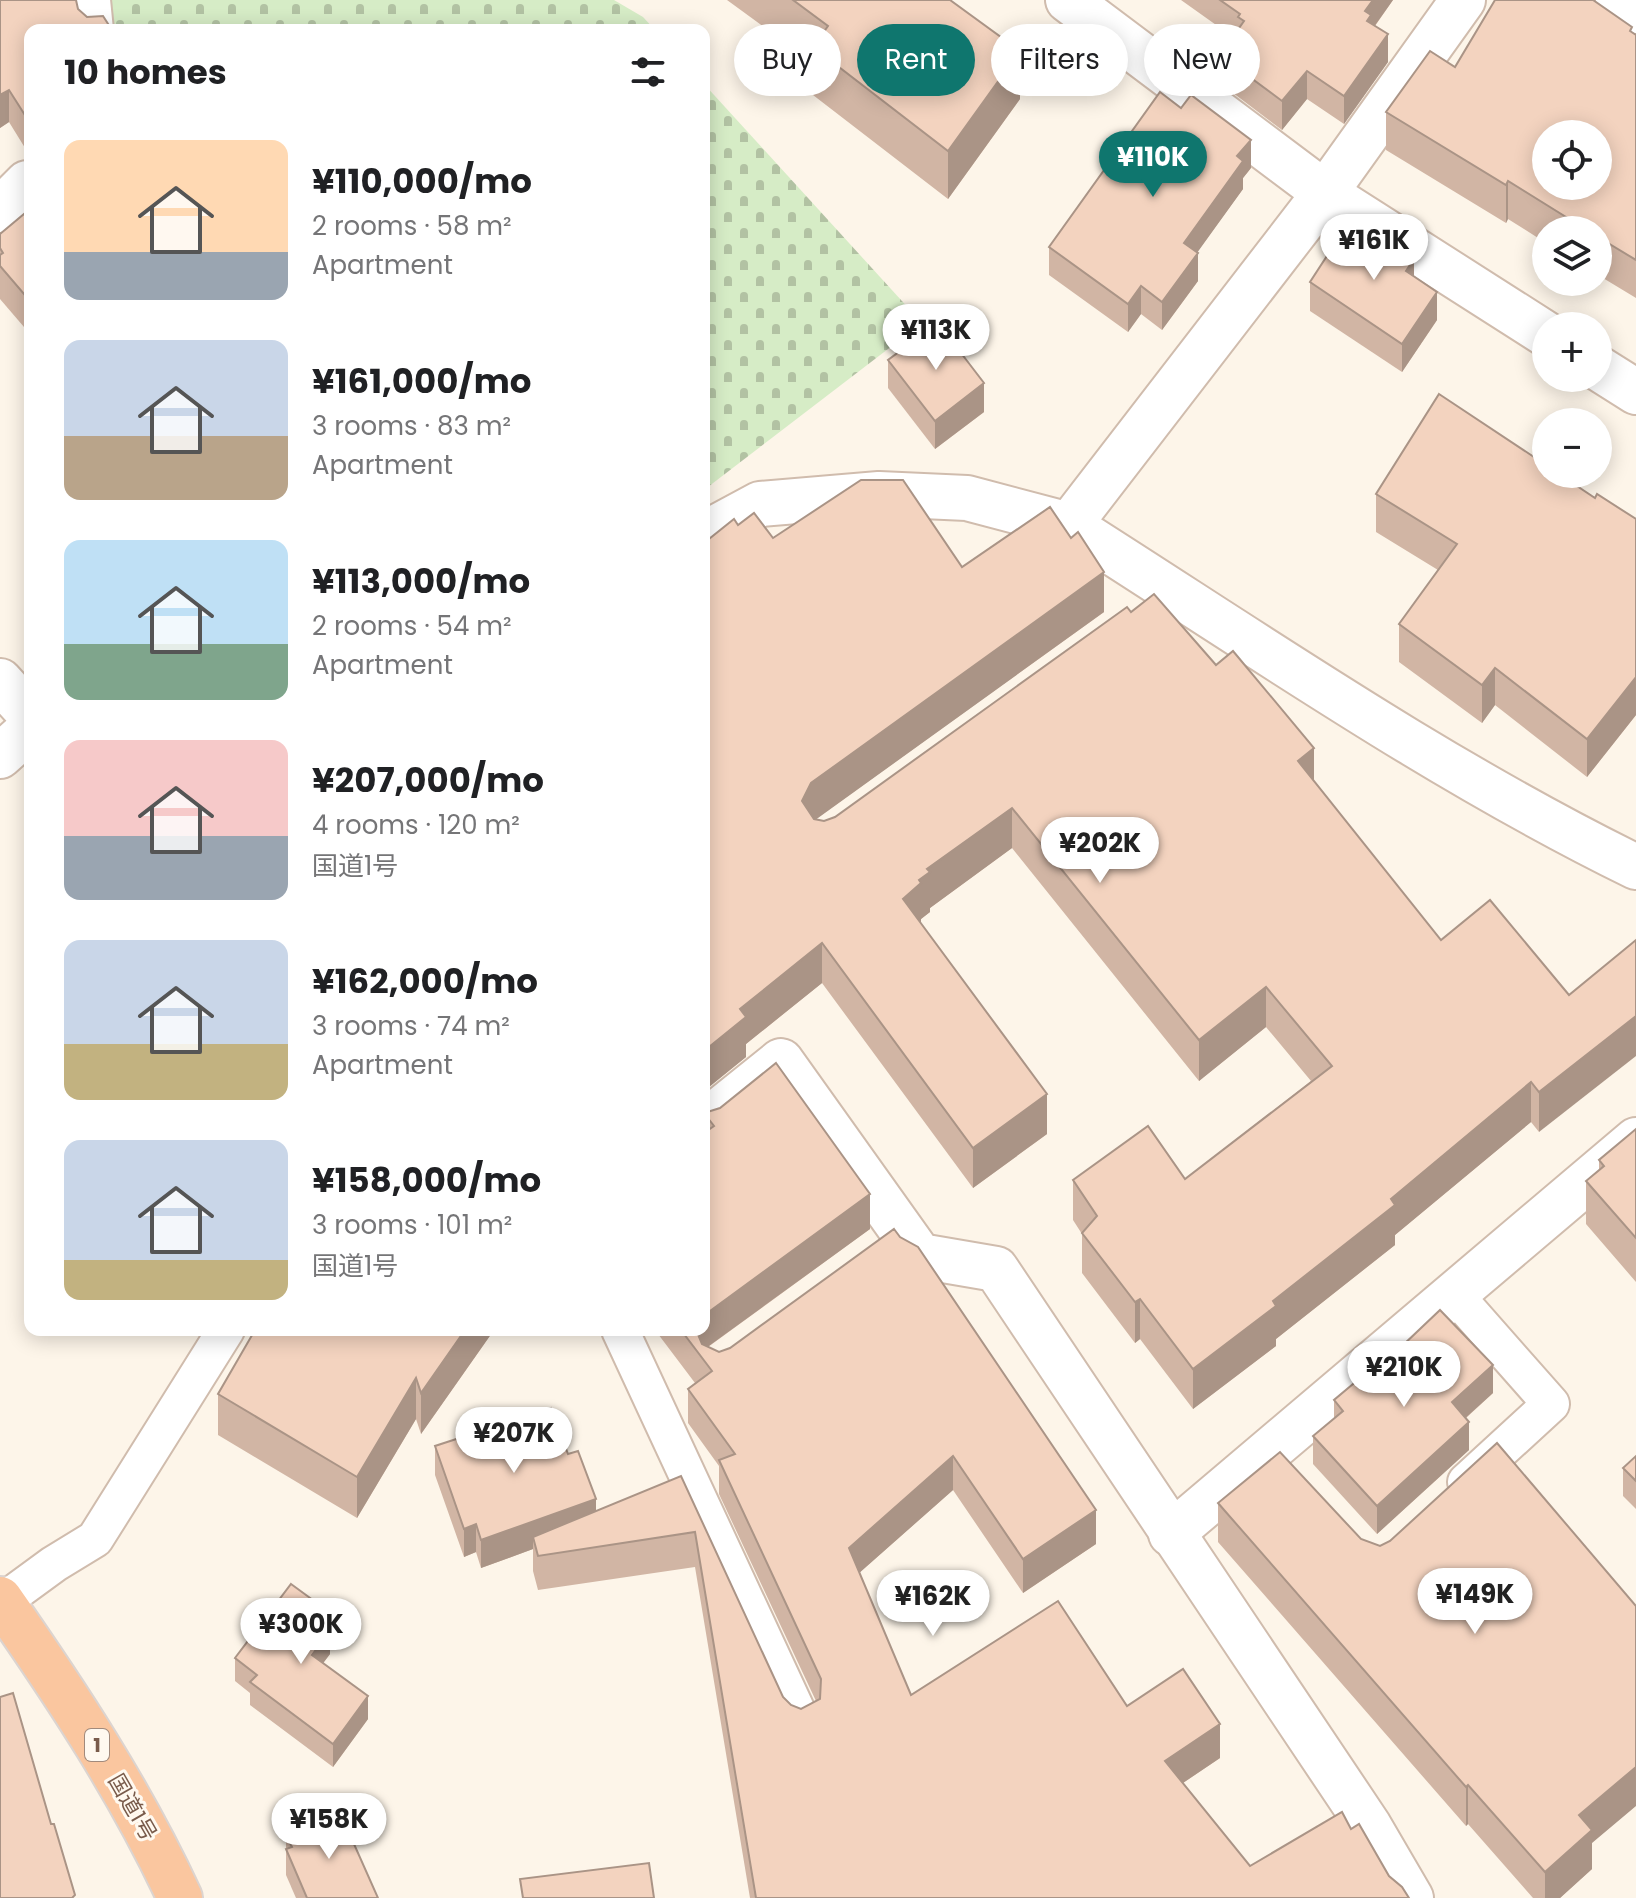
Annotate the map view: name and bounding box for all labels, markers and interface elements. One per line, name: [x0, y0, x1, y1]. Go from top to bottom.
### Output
chip: Buy: [734, 24, 841, 96]
chip: Rent: [857, 24, 975, 96]
chip: Filters: [991, 24, 1128, 96]
chip: New: [1144, 24, 1260, 96]
text: 10 homes: [64, 48, 227, 96]
icon: filters: [626, 50, 670, 94]
map controls: [1532, 120, 1612, 488]
button: locate: [1532, 120, 1612, 200]
pin: ¥110K: [1097, 131, 1209, 199]
text: ¥110K: [1117, 139, 1189, 175]
text: ¥110,000/mo: [312, 157, 532, 205]
icon: home: [128, 172, 224, 268]
text: 2 rooms · 58 m²: [312, 208, 512, 244]
pin: ¥161K: [1318, 214, 1430, 282]
button: layers: [1532, 216, 1612, 296]
text: ¥161K: [1338, 222, 1410, 258]
text: Apartment: [312, 247, 453, 283]
pin: ¥113K: [880, 304, 992, 372]
text: ¥113K: [901, 312, 971, 348]
button: +: [1532, 312, 1612, 392]
text: ¥161,000/mo: [312, 357, 531, 405]
icon: home: [128, 372, 224, 468]
text: 3 rooms · 83 m²: [312, 408, 511, 444]
button: −: [1532, 408, 1612, 488]
text: Apartment: [312, 447, 453, 483]
text: ¥113,000/mo: [312, 557, 530, 605]
icon: home: [128, 572, 224, 668]
text: 2 rooms · 54 m²: [312, 608, 512, 644]
text: Apartment: [312, 647, 453, 683]
text: ¥207,000/mo: [312, 756, 544, 804]
icon: home: [128, 772, 224, 868]
text: 4 rooms · 120 m²: [312, 807, 520, 843]
pin: ¥202K: [1044, 817, 1156, 885]
text: ¥202K: [1059, 825, 1141, 861]
text: 国道1号: [312, 848, 398, 884]
text: ¥162,000/mo: [312, 957, 538, 1005]
icon: home: [128, 972, 224, 1068]
text: 3 rooms · 74 m²: [312, 1008, 510, 1044]
text: Apartment: [312, 1047, 453, 1083]
text: ¥158,000/mo: [312, 1156, 541, 1204]
icon: home: [128, 1172, 224, 1268]
text: 3 rooms · 101 m²: [312, 1207, 512, 1243]
text: 国道1号: [312, 1248, 398, 1284]
pin: ¥210K: [1348, 1341, 1460, 1409]
text: ¥210K: [1365, 1349, 1443, 1385]
pin: ¥207K: [458, 1407, 570, 1475]
text: ¥207K: [473, 1415, 555, 1451]
pin: ¥149K: [1419, 1568, 1531, 1636]
pin: ¥162K: [877, 1570, 989, 1638]
text: ¥149K: [1436, 1576, 1514, 1612]
text: ¥162K: [895, 1578, 971, 1614]
pin: ¥300K: [245, 1598, 357, 1666]
text: ¥300K: [258, 1606, 344, 1642]
road number: 1: [85, 1729, 109, 1761]
street label: 国道1号: [101, 1768, 164, 1847]
pin: ¥158K: [273, 1793, 385, 1861]
text: ¥158K: [289, 1801, 369, 1837]

